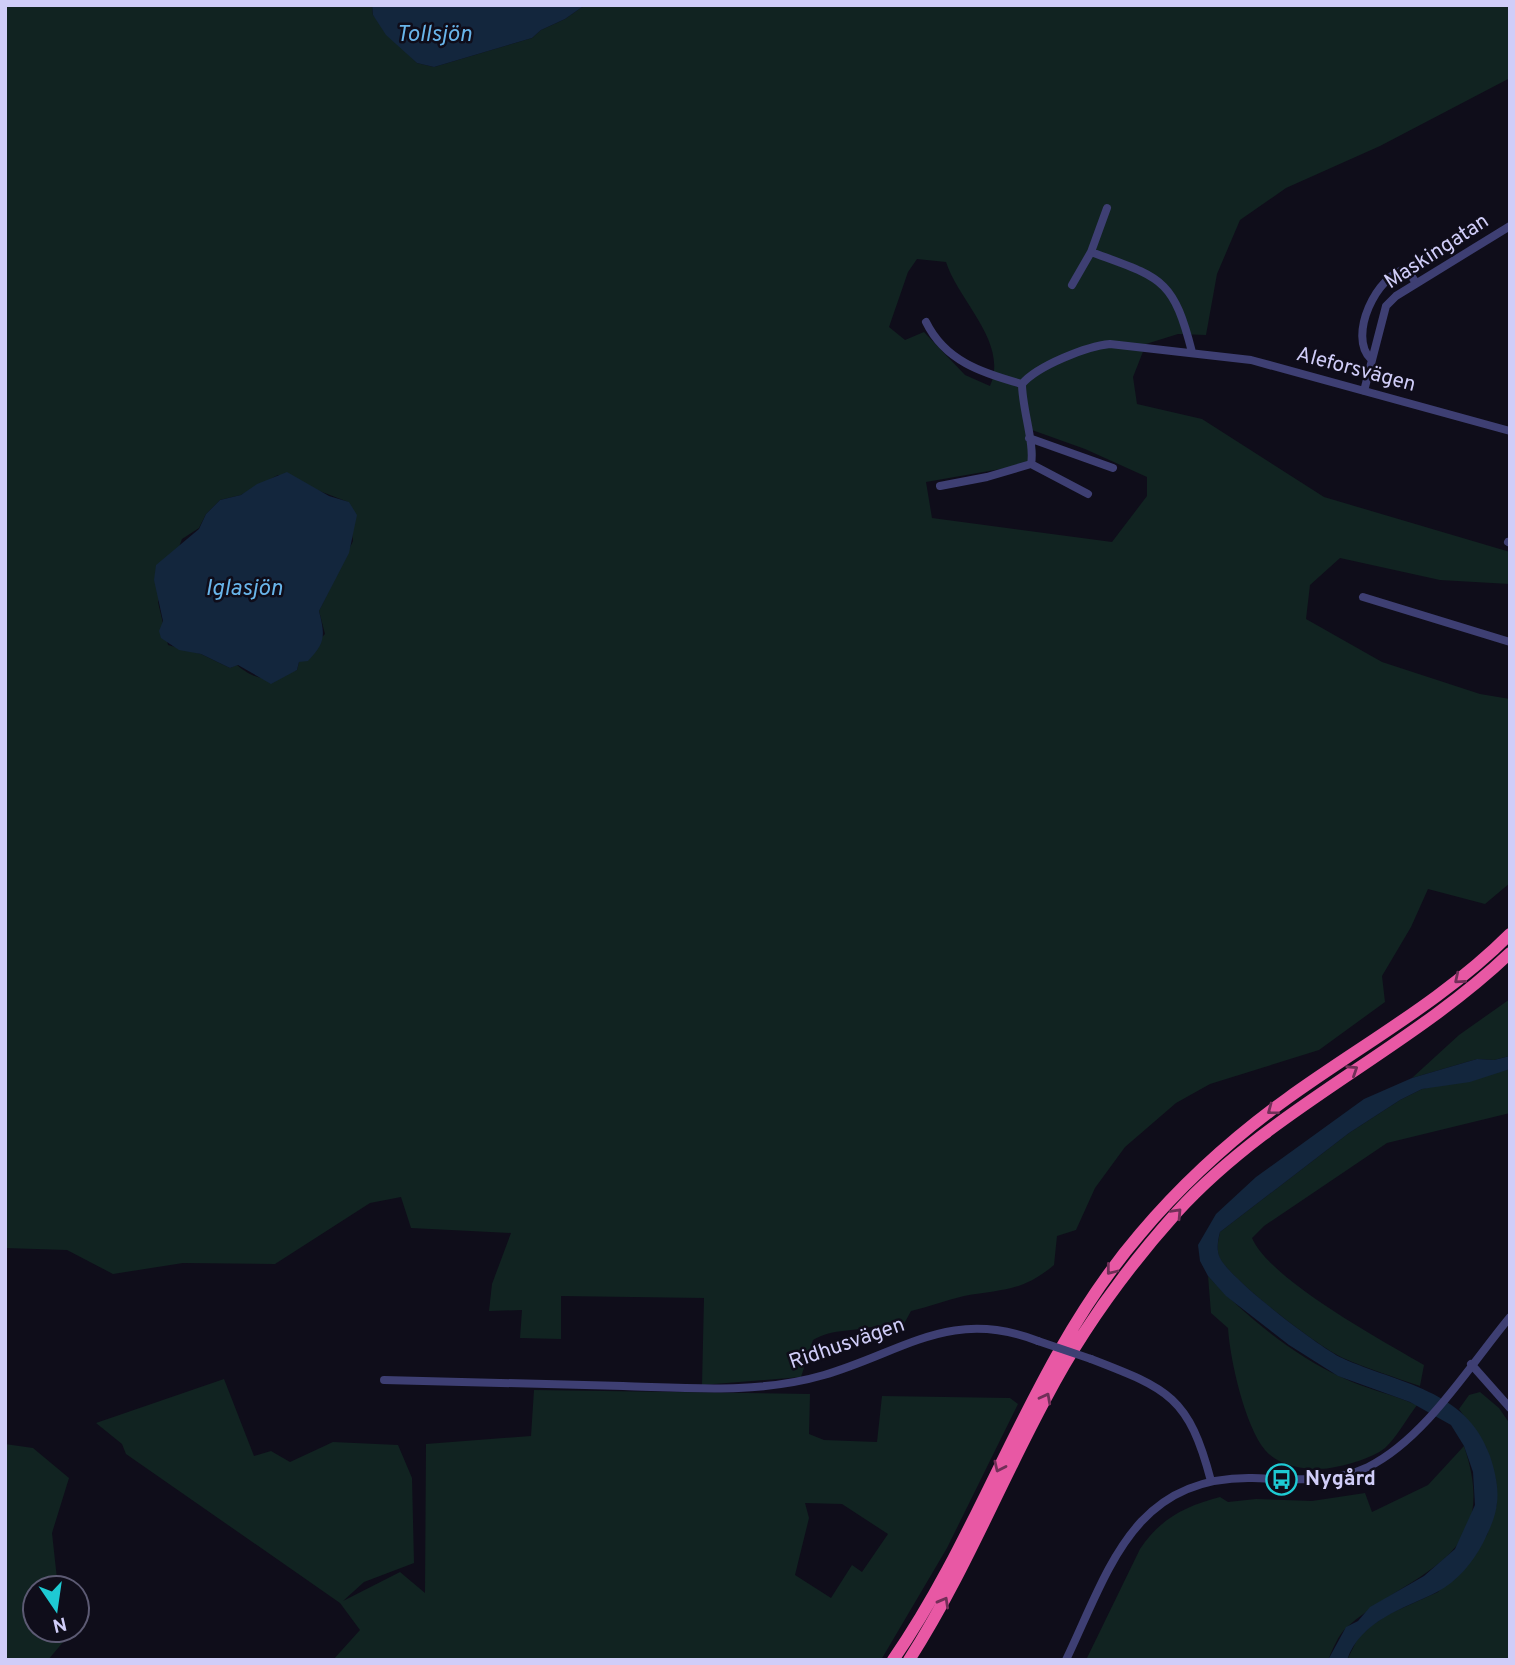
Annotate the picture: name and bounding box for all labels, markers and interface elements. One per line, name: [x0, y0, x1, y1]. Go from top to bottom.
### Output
water label: Tollsjön: [396, 21, 472, 50]
street label: Maskingatan: [1380, 208, 1494, 296]
street label: Aleforsvägen: [1293, 341, 1419, 399]
water label: Iglasjön: [205, 575, 283, 604]
one-way arrow: [1454, 971, 1466, 984]
one-way arrow: [1345, 1066, 1358, 1078]
one-way arrow: [1267, 1101, 1280, 1114]
one-way arrow: [1168, 1208, 1181, 1221]
one-way arrow: [1107, 1262, 1120, 1274]
street label: Ridhusvägen: [786, 1312, 908, 1376]
one-way arrow: [1038, 1393, 1051, 1405]
one-way arrow: [993, 1460, 1007, 1472]
bus stop icon: Nygård: [1265, 1462, 1299, 1496]
place label: Nygård: [1305, 1466, 1376, 1493]
north arrow: [21, 1574, 91, 1644]
one-way arrow: [936, 1596, 949, 1609]
text: N: [50, 1610, 69, 1637]

